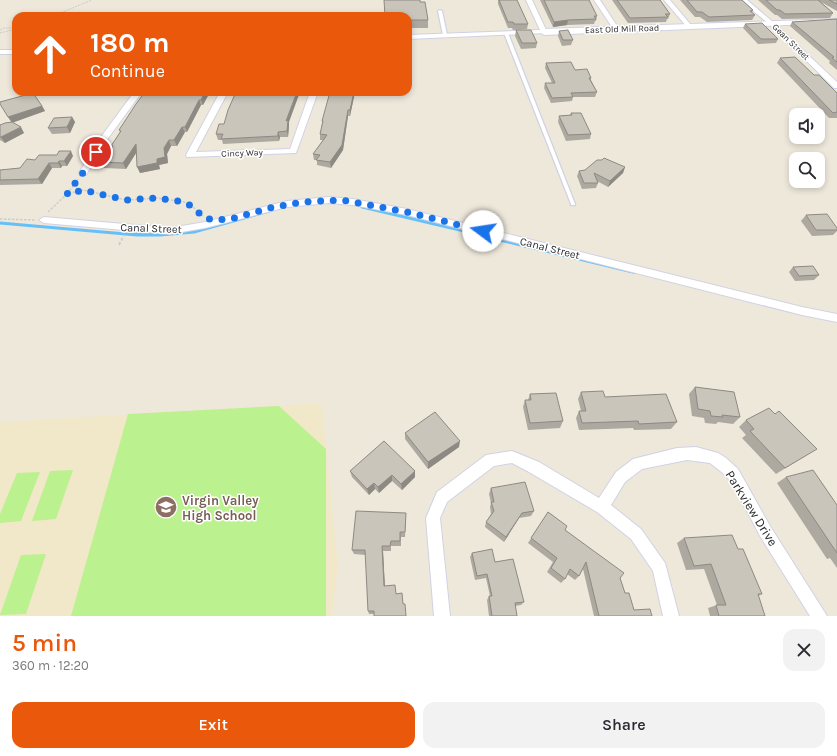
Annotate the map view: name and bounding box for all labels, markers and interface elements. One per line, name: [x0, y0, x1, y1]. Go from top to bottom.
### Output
street label: Gean Street: [770, 22, 812, 63]
street label: East Old Mill Road: [585, 23, 659, 35]
text: 180 m: [90, 26, 169, 59]
icon: ahead: [24, 28, 76, 80]
text: Continue: [90, 60, 165, 82]
map controls: [789, 108, 825, 188]
button: sound: [789, 108, 825, 144]
pin: [79, 135, 113, 169]
icon: arrive: [85, 141, 107, 163]
street label: Cincy Way: [221, 147, 264, 159]
button: search: [789, 152, 825, 188]
position arrow: [462, 210, 504, 252]
street label: Canal Street: [120, 221, 182, 236]
street label: Canal Street: [519, 235, 581, 262]
street label: Parkview Drive: [722, 468, 781, 549]
place label: Virgin Valley High School: [182, 493, 259, 523]
school or university icon: Virgin Valley High School: [153, 494, 179, 520]
text: 5 min: [12, 629, 77, 657]
button: close: [783, 629, 825, 671]
text: 360 m · 12:20: [12, 658, 89, 673]
button: Exit: [12, 702, 415, 748]
button: Share: [423, 702, 825, 748]

